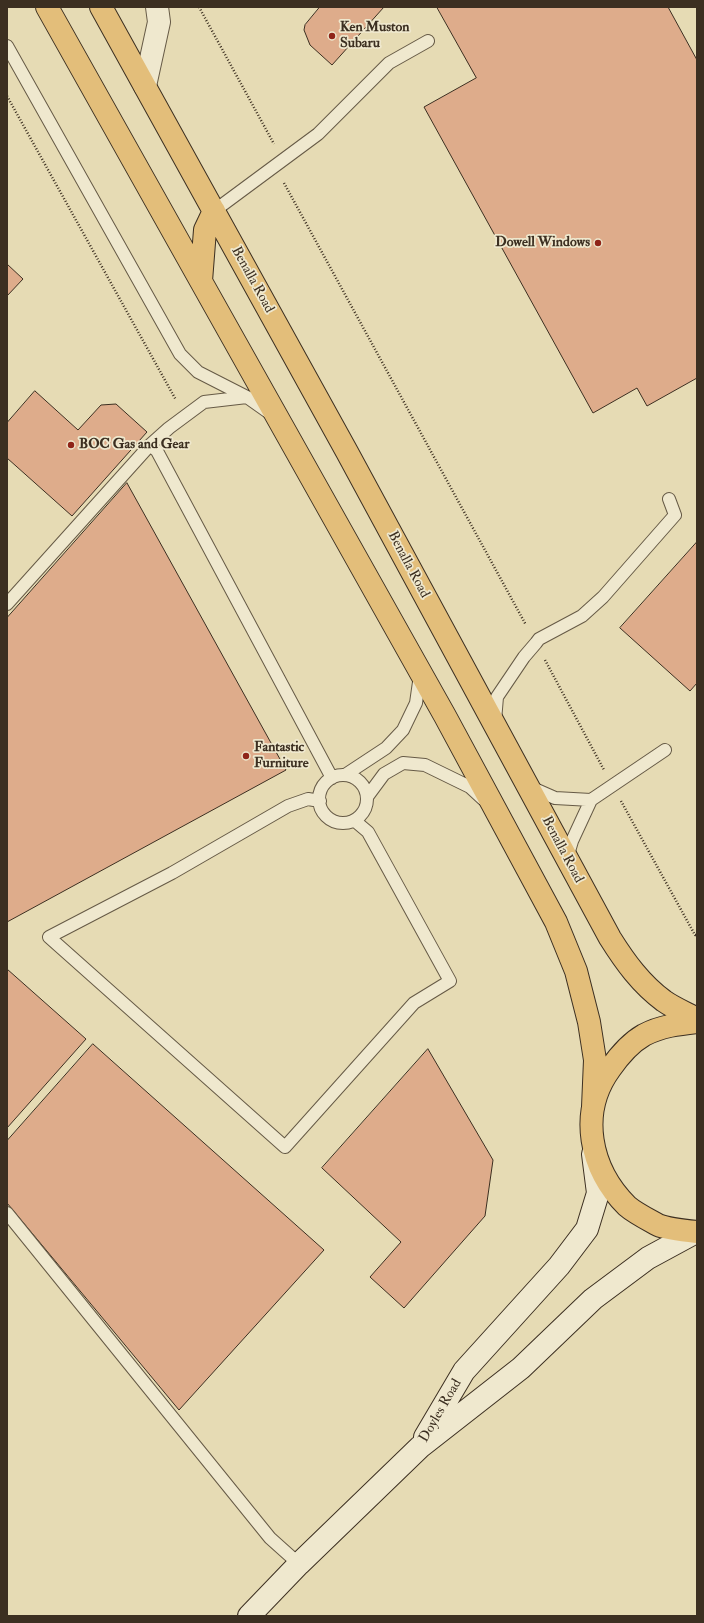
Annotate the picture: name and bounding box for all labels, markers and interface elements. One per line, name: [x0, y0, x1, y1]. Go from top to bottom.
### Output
place label: Ken Muston Subaru: [340, 20, 409, 52]
marker: Ken Muston Subaru: [327, 31, 337, 41]
place label: Dowell Windows: [495, 235, 590, 251]
marker: Dowell Windows: [593, 238, 603, 248]
street label: Benalla Road: [227, 244, 277, 316]
place label: BOC Gas and Gear: [79, 437, 189, 453]
marker: BOC Gas and Gear: [66, 440, 76, 450]
street label: Benalla Road: [383, 529, 433, 601]
place label: Fantastic Furniture: [254, 740, 309, 772]
marker: Fantastic Furniture: [241, 751, 251, 761]
street label: Benalla Road: [537, 814, 587, 886]
street label: Doyles Road: [416, 1376, 466, 1446]

